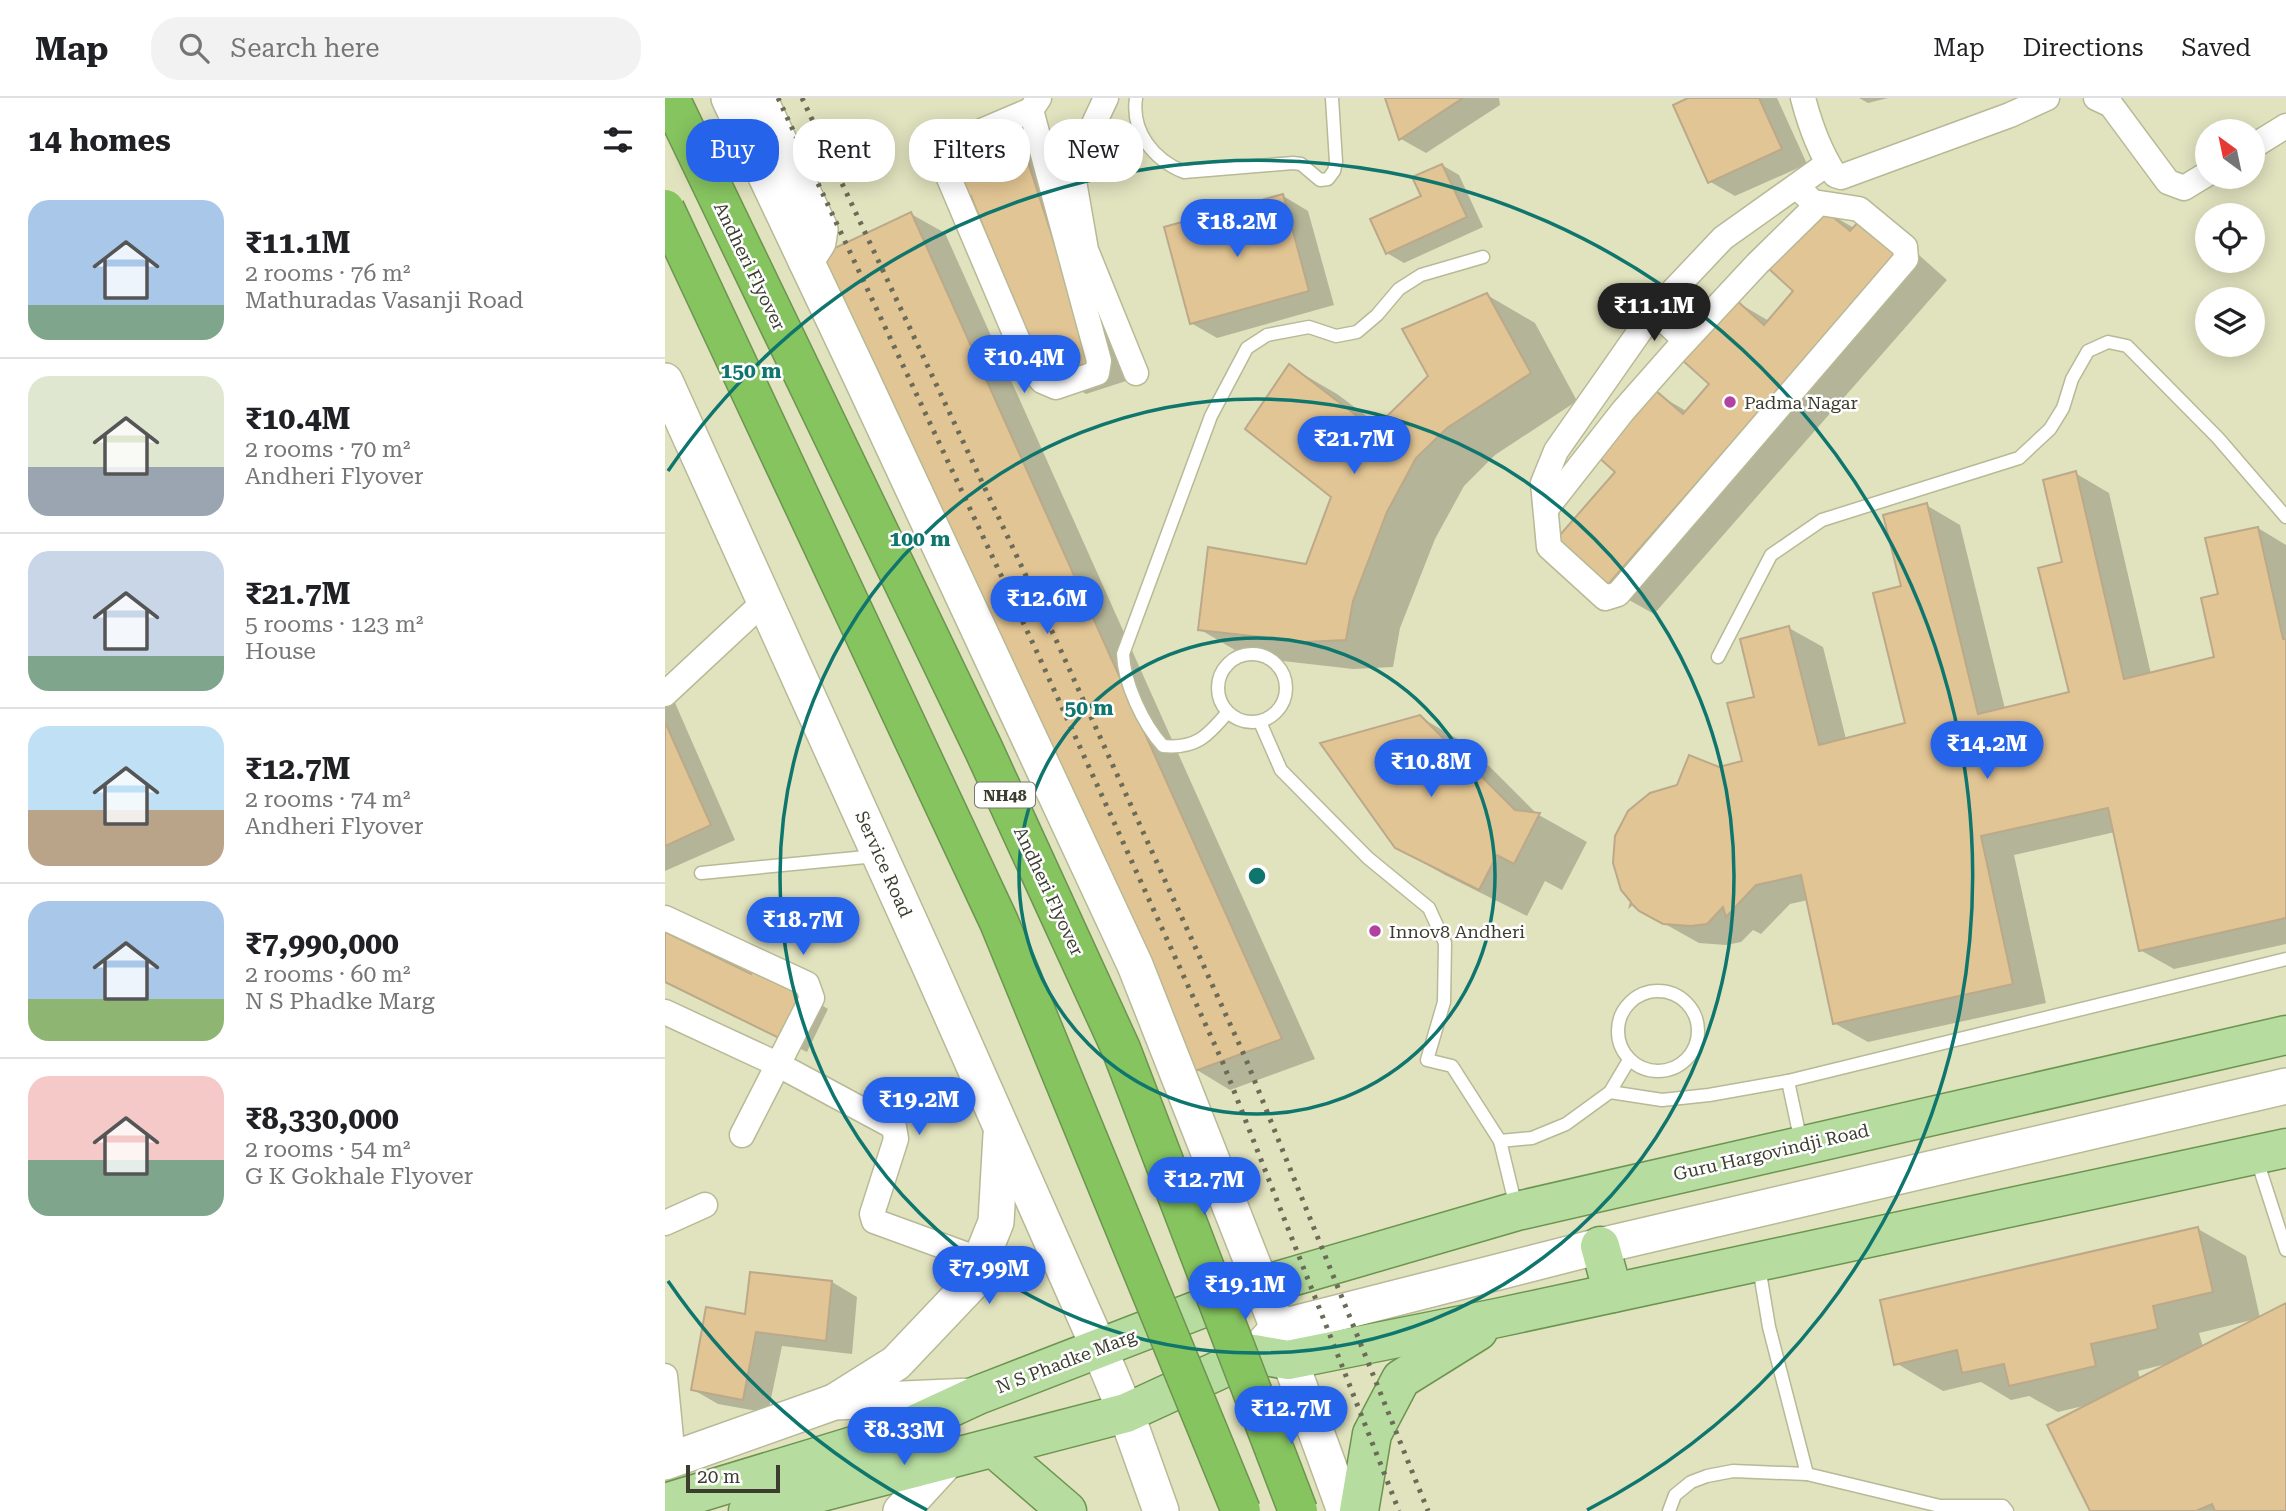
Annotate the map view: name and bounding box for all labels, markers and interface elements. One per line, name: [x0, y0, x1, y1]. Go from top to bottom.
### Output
search box: [151, 17, 641, 80]
text: Map: [35, 29, 109, 68]
icon: search: [175, 29, 213, 67]
text: Search here: [231, 33, 380, 63]
text: Map: [1933, 34, 1985, 62]
text: Directions: [2023, 34, 2143, 62]
text: Saved: [2181, 34, 2251, 62]
chip: Buy: [686, 119, 779, 182]
chip: Rent: [793, 119, 895, 182]
chip: Filters: [909, 119, 1030, 182]
chip: New: [1044, 119, 1143, 182]
north arrow: [2195, 119, 2265, 189]
map controls: [2195, 119, 2265, 357]
icon: filters: [599, 121, 637, 159]
text: 14 homes: [28, 123, 171, 158]
street label: Andheri Flyover: [710, 199, 790, 333]
pin: ₹18.2M: [1180, 200, 1294, 259]
button: locate: [2195, 203, 2265, 273]
text: ₹18.2M: [1197, 208, 1277, 235]
text: ₹11.1M: [245, 225, 351, 260]
icon: home: [84, 228, 168, 312]
text: 2 rooms · 76 m²: [245, 260, 411, 287]
pin: ₹11.1M: [1597, 284, 1711, 343]
text: Mathuradas Vasanji Road: [245, 287, 524, 314]
button: layers: [2195, 287, 2265, 357]
text: ₹11.1M: [1614, 292, 1694, 319]
pin: ₹10.4M: [967, 336, 1081, 395]
text: ₹10.4M: [984, 344, 1064, 371]
text: 150 m: [721, 359, 781, 383]
place label: Padma Nagar: [1744, 392, 1858, 413]
marker: Padma Nagar: [1722, 394, 1738, 410]
text: ₹10.4M: [245, 401, 351, 436]
icon: home: [84, 404, 168, 488]
pin: ₹21.7M: [1297, 416, 1411, 476]
text: ₹21.7M: [1314, 425, 1394, 452]
text: 2 rooms · 70 m²: [245, 436, 411, 463]
text: Andheri Flyover: [245, 463, 423, 490]
text: 100 m: [890, 527, 950, 551]
text: ₹21.7M: [245, 576, 351, 611]
pin: ₹12.6M: [990, 576, 1104, 636]
icon: home: [84, 579, 168, 663]
text: ₹12.6M: [1007, 585, 1087, 612]
text: 5 rooms · 123 m²: [245, 611, 423, 638]
text: House: [245, 638, 316, 665]
text: 50 m: [1064, 696, 1114, 720]
pin: ₹14.2M: [1930, 722, 2044, 781]
text: ₹14.2M: [1947, 730, 2027, 757]
pin: ₹10.8M: [1374, 740, 1488, 799]
text: ₹10.8M: [1391, 748, 1471, 775]
text: ₹12.7M: [245, 751, 351, 786]
icon: home: [84, 754, 168, 838]
road number: NH48: [975, 782, 1035, 808]
text: 2 rooms · 74 m²: [245, 786, 411, 813]
street label: Service Road: [851, 808, 917, 921]
text: Andheri Flyover: [245, 813, 423, 840]
street label: Andheri Flyover: [1010, 823, 1088, 959]
centre of rings: [1245, 864, 1269, 888]
pin: ₹18.7M: [746, 898, 860, 957]
text: ₹18.7M: [763, 906, 843, 933]
place label: Innov8 Andheri: [1389, 921, 1525, 942]
marker: Innov8 Andheri: [1367, 923, 1383, 939]
text: ₹7,990,000: [245, 926, 399, 961]
icon: home: [84, 929, 168, 1013]
text: 2 rooms · 60 m²: [245, 961, 411, 988]
text: N S Phadke Marg: [245, 988, 435, 1015]
pin: ₹19.2M: [862, 1077, 976, 1137]
text: ₹19.2M: [879, 1086, 959, 1113]
text: ₹8,330,000: [245, 1101, 399, 1136]
icon: home: [84, 1104, 168, 1188]
street label: Guru Hargovindji Road: [1671, 1119, 1871, 1185]
text: 2 rooms · 54 m²: [245, 1136, 411, 1163]
pin: ₹12.7M: [1147, 1158, 1261, 1217]
text: G K Gokhale Flyover: [245, 1163, 473, 1190]
text: ₹12.7M: [1164, 1166, 1244, 1193]
pin: ₹7.99M: [932, 1246, 1046, 1306]
text: ₹7.99M: [949, 1255, 1029, 1282]
pin: ₹19.1M: [1188, 1262, 1302, 1322]
text: ₹19.1M: [1205, 1271, 1285, 1298]
street label: N S Phadke Marg: [993, 1324, 1140, 1397]
pin: ₹12.7M: [1234, 1386, 1348, 1446]
text: ₹12.7M: [1251, 1395, 1331, 1422]
pin: ₹8.33M: [847, 1408, 961, 1467]
text: ₹8.33M: [864, 1416, 944, 1443]
scale bar: [686, 1462, 781, 1494]
text: 20 m: [697, 1465, 740, 1488]

